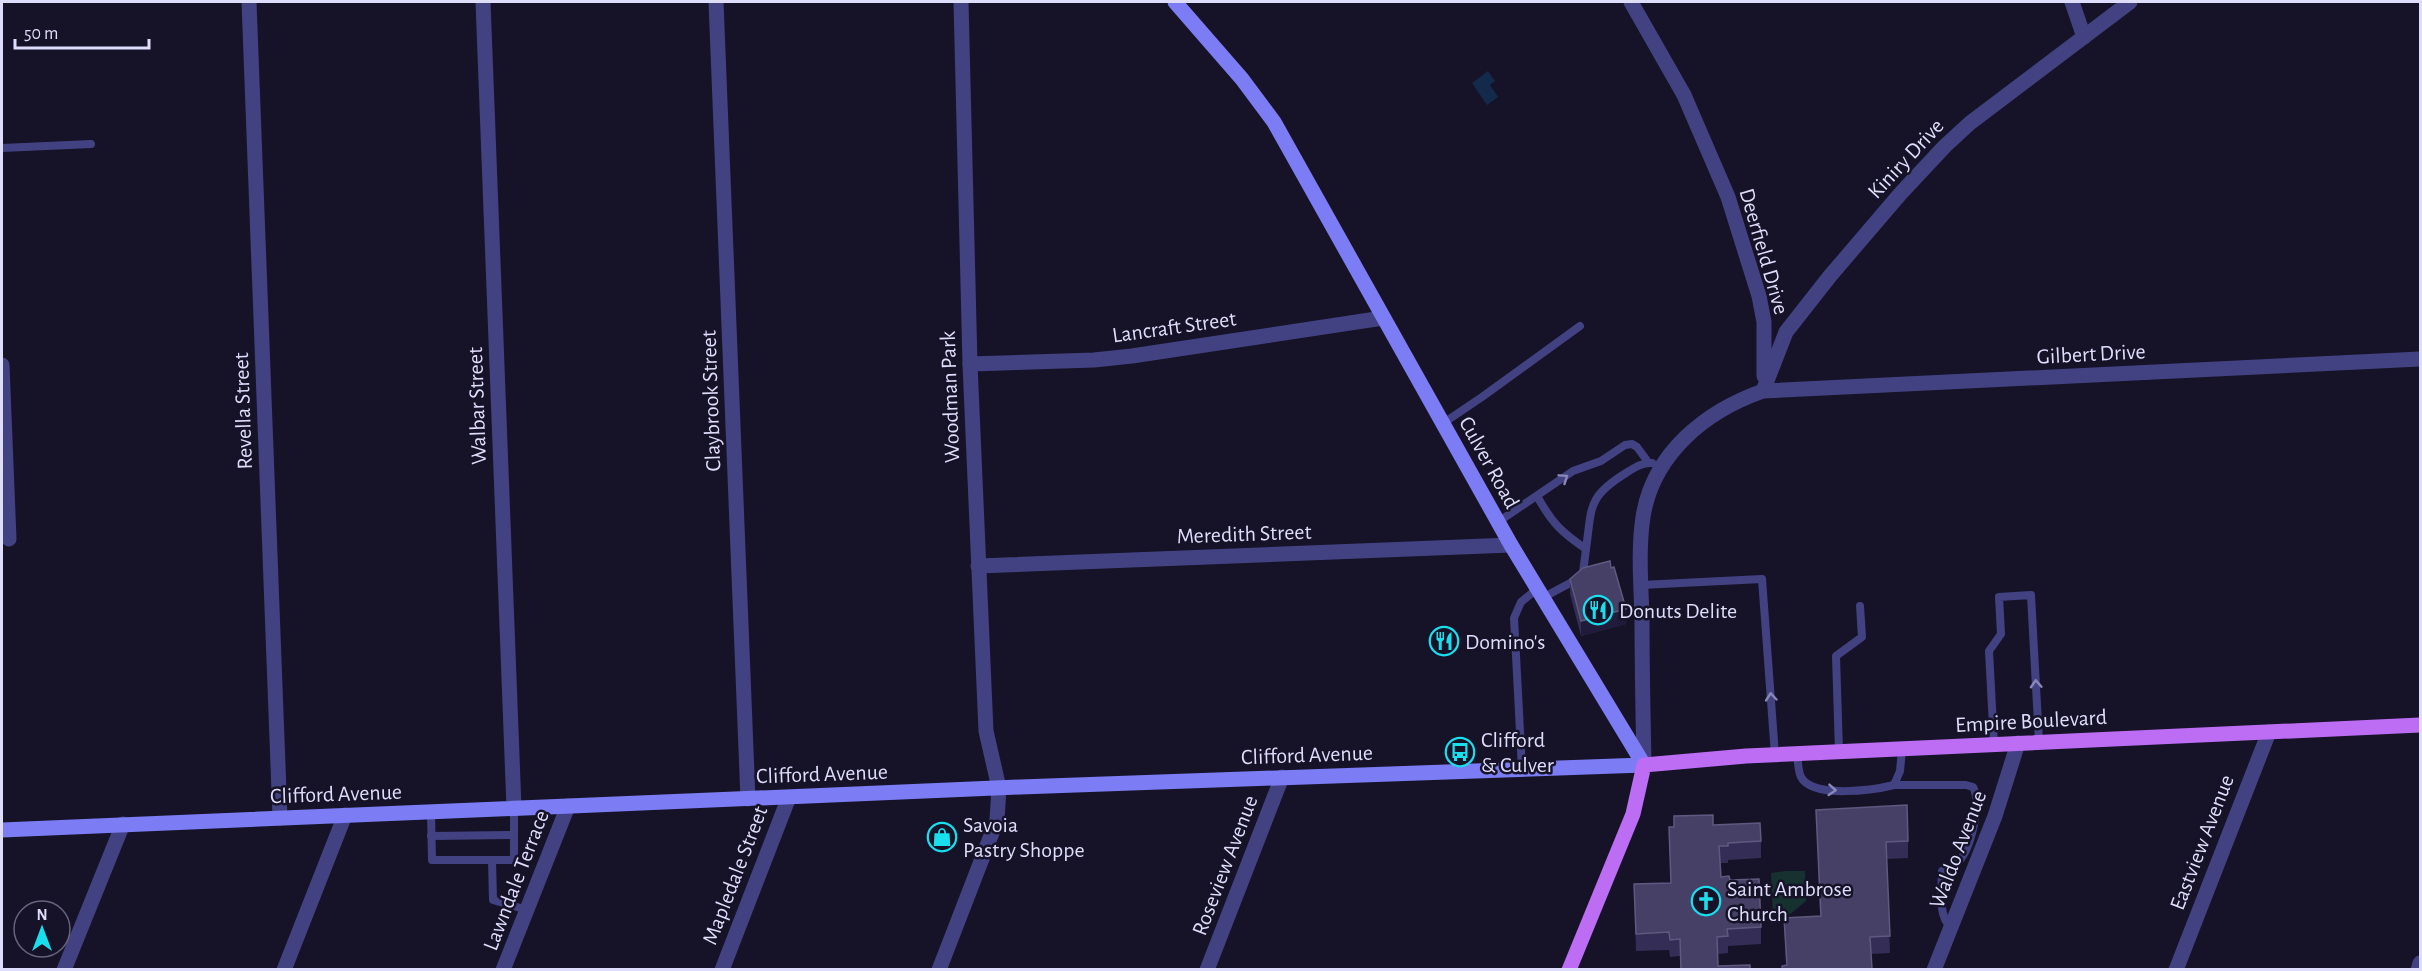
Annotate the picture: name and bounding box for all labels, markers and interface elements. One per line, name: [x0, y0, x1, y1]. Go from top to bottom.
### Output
scale bar: [15, 12, 148, 50]
text: 50 m: [24, 25, 58, 43]
street label: Kiniry Drive: [1864, 115, 1948, 203]
street label: Deerfield Drive: [1736, 186, 1793, 317]
street label: Lancraft Street: [1111, 307, 1237, 347]
street label: Claybrook Street: [698, 330, 724, 472]
street label: Woodman Park: [937, 331, 963, 463]
street label: Gilbert Drive: [2036, 340, 2146, 368]
street label: Walbar Street: [464, 347, 490, 465]
street label: Revella Street: [230, 352, 256, 470]
street label: Culver Road: [1455, 413, 1523, 512]
one-way arrow: [1557, 474, 1568, 485]
street label: Meredith Street: [1176, 521, 1312, 547]
restaurant icon: Donuts Delite: [1582, 594, 1614, 626]
place label: Donuts Delite: [1619, 600, 1737, 622]
restaurant icon: Domino's: [1428, 625, 1460, 657]
place label: Domino's: [1465, 631, 1545, 653]
one-way arrow: [2029, 680, 2042, 689]
one-way arrow: [1765, 692, 1778, 701]
street label: Empire Boulevard: [1955, 706, 2107, 736]
place label: Clifford & Culver: [1481, 729, 1554, 776]
bus stop icon: Clifford & Culver: [1444, 736, 1476, 768]
street label: Clifford Avenue: [1241, 742, 1373, 768]
street label: Clifford Avenue: [756, 761, 888, 787]
street label: Eastview Avenue: [2166, 772, 2238, 913]
street label: Clifford Avenue: [270, 781, 402, 807]
one-way arrow: [1827, 783, 1836, 796]
street label: Waldo Avenue: [1925, 788, 1990, 911]
street label: Roseview Avenue: [1188, 792, 1262, 938]
street label: Mapledale Street: [698, 803, 771, 948]
street label: Lawndale Terrace: [479, 807, 553, 953]
place label: Savoia Pastry Shoppe: [963, 814, 1085, 861]
shop icon: Savoia Pastry Shoppe: [926, 821, 958, 853]
place label: Saint Ambrose Church: [1727, 878, 1852, 925]
church icon: Saint Ambrose Church: [1690, 885, 1722, 917]
north arrow: [12, 899, 72, 959]
text: N: [36, 907, 48, 923]

